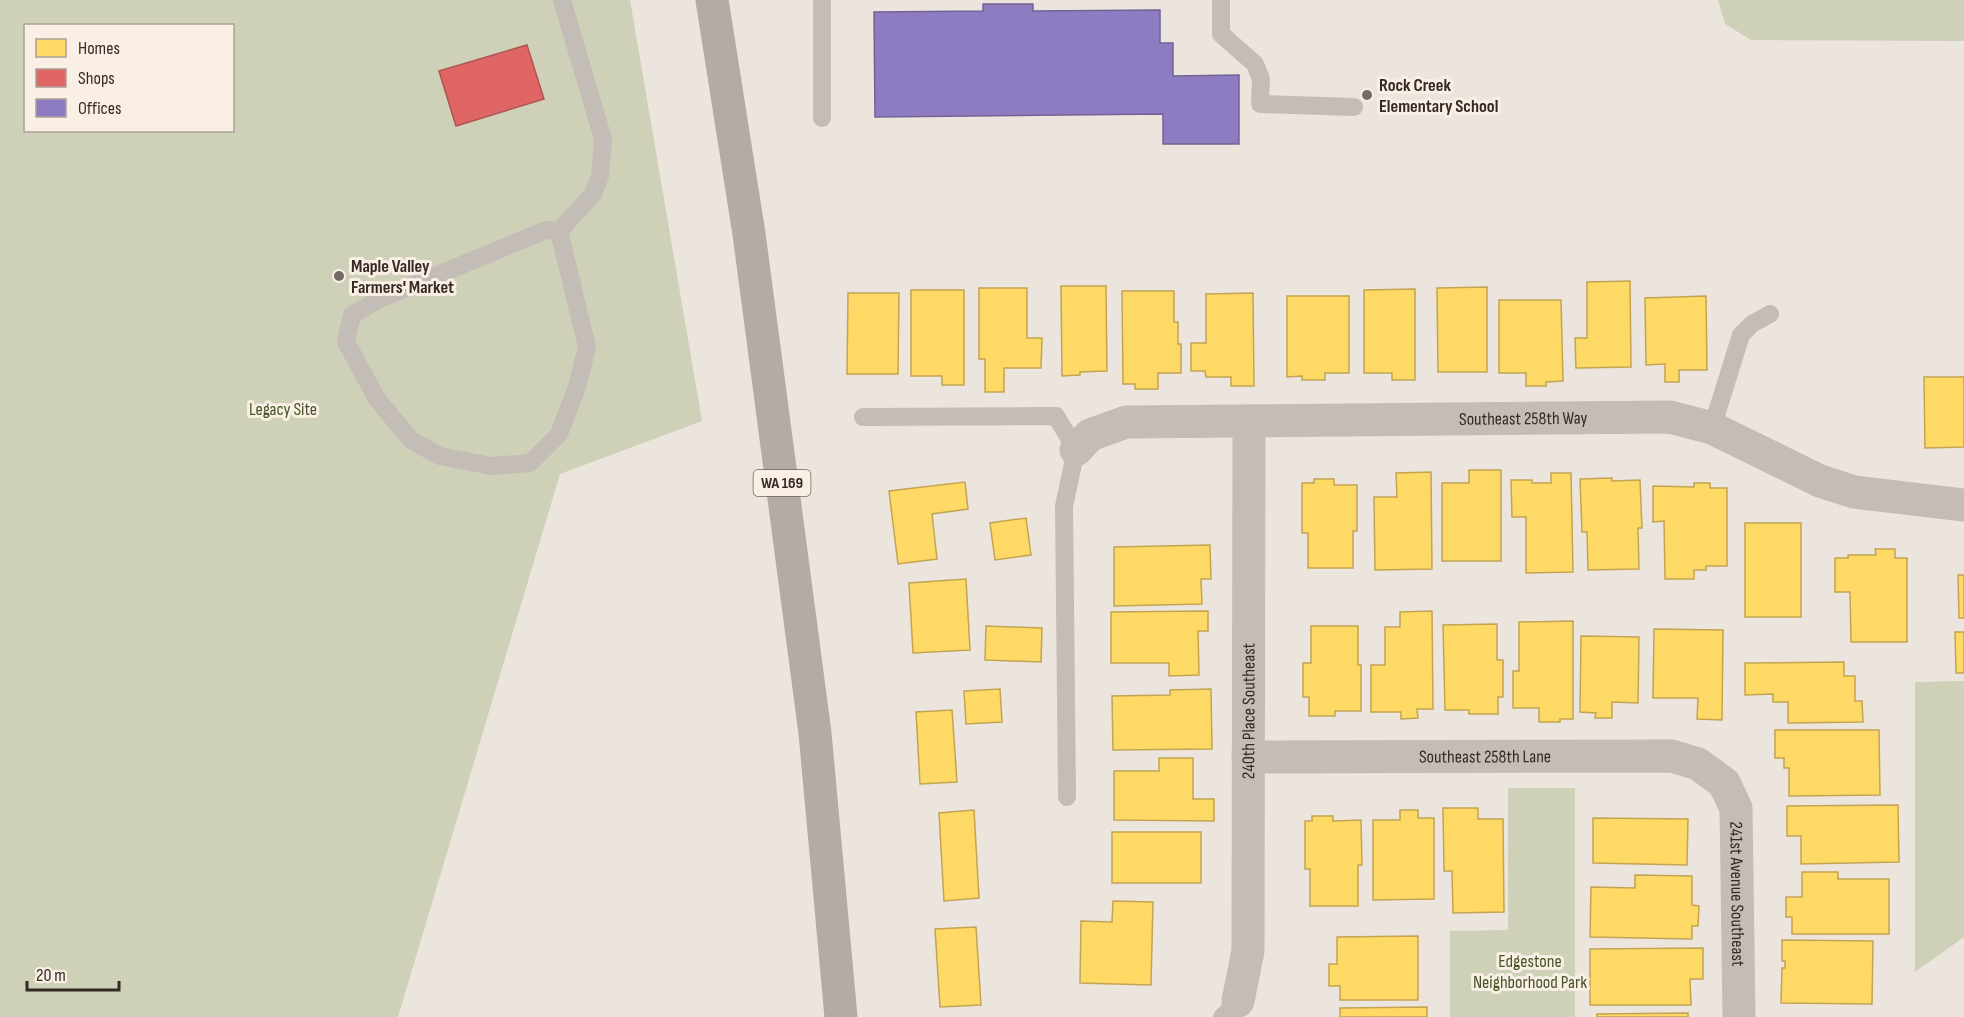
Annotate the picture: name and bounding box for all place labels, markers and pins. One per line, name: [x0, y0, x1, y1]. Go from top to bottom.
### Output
place label: Rock Creek Elementary School: [1379, 75, 1498, 117]
marker: Rock Creek Elementary School: [1360, 88, 1374, 102]
place label: Maple Valley Farmers' Market: [351, 256, 454, 298]
marker: Maple Valley Farmers' Market: [332, 269, 346, 283]

